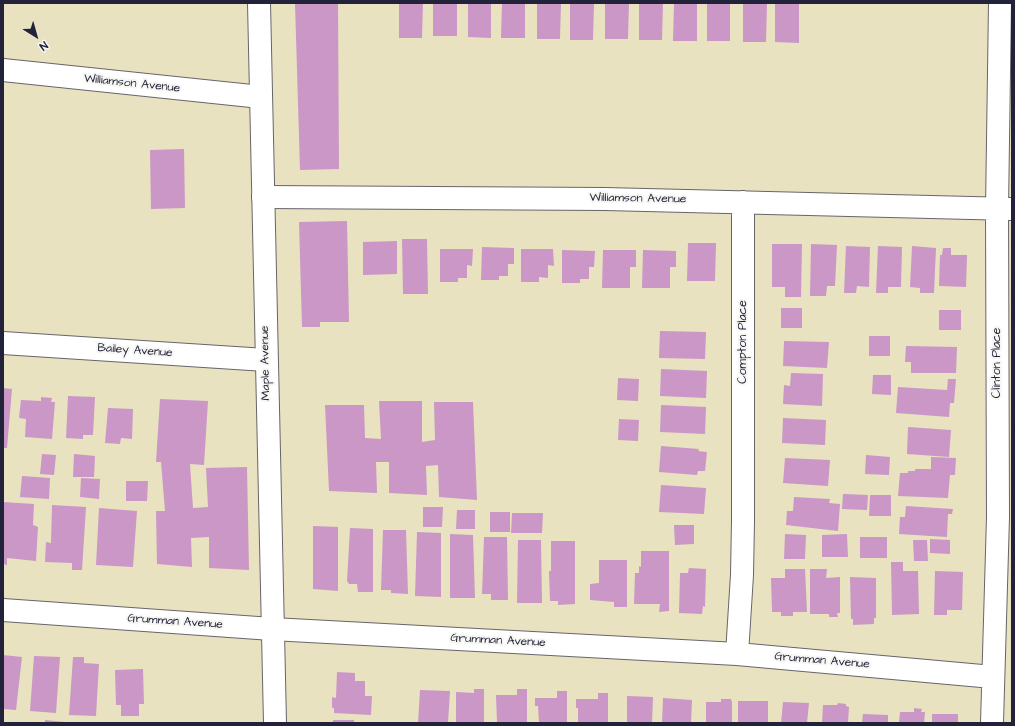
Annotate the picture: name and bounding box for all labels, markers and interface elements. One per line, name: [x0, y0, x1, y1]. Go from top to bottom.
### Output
north arrow: [16, 16, 56, 56]
text: N: [36, 38, 51, 54]
street label: Williamson Avenue: [83, 72, 181, 96]
street label: Williamson Avenue: [590, 191, 686, 207]
street label: Compton Place: [736, 300, 750, 384]
street label: Maple Avenue: [258, 325, 274, 401]
street label: Clinton Place: [990, 328, 1004, 398]
street label: Bailey Avenue: [97, 341, 173, 361]
street label: Grumman Avenue: [127, 611, 223, 633]
street label: Grumman Avenue: [450, 631, 546, 651]
street label: Grumman Avenue: [774, 650, 870, 672]

